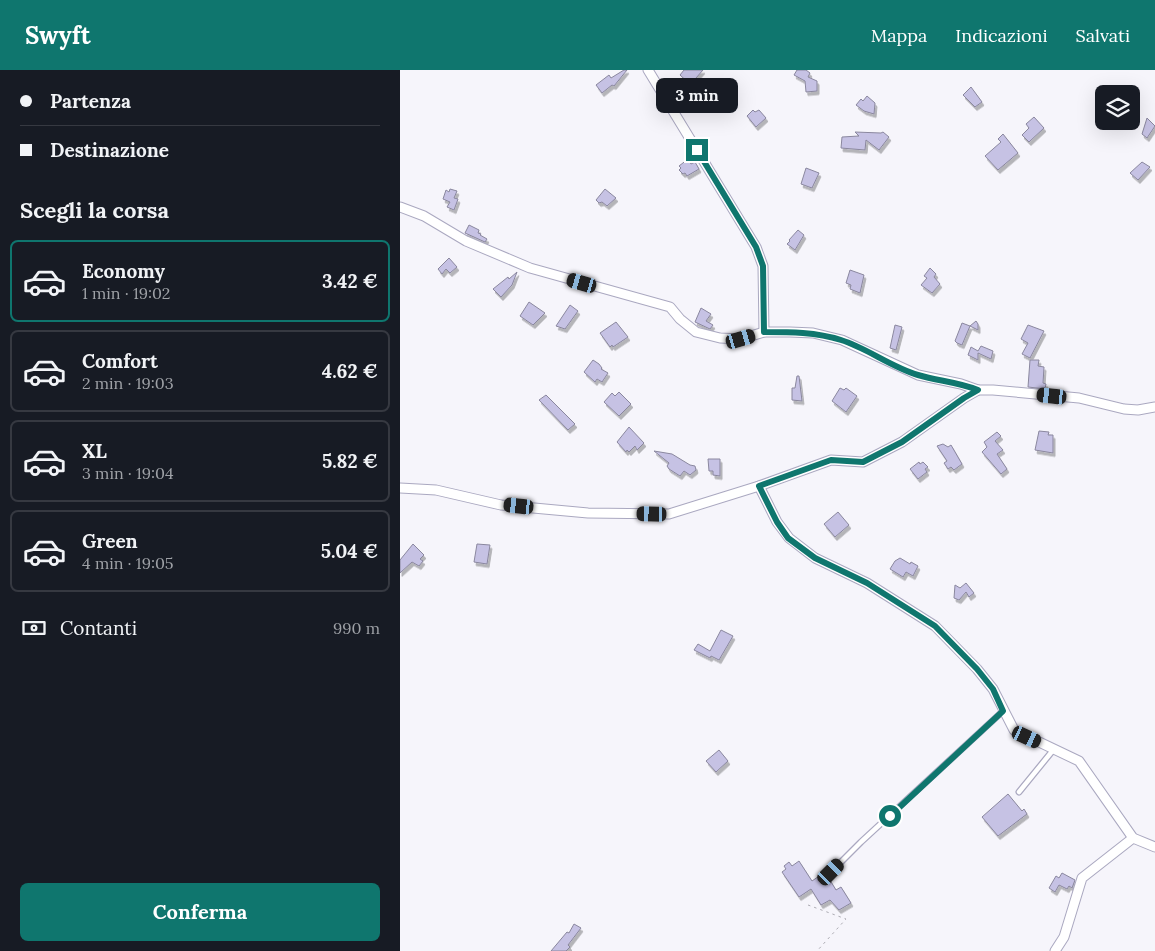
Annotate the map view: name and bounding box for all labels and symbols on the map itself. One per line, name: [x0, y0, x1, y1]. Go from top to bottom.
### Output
callout: 3 min: [656, 78, 738, 112]
route end: [686, 139, 708, 161]
car: [565, 272, 598, 294]
car: [724, 328, 757, 350]
car: [1036, 387, 1067, 405]
car: [503, 497, 534, 515]
car: [636, 506, 667, 522]
car: [1010, 724, 1043, 750]
route start: [879, 805, 901, 827]
car: [815, 856, 846, 888]

